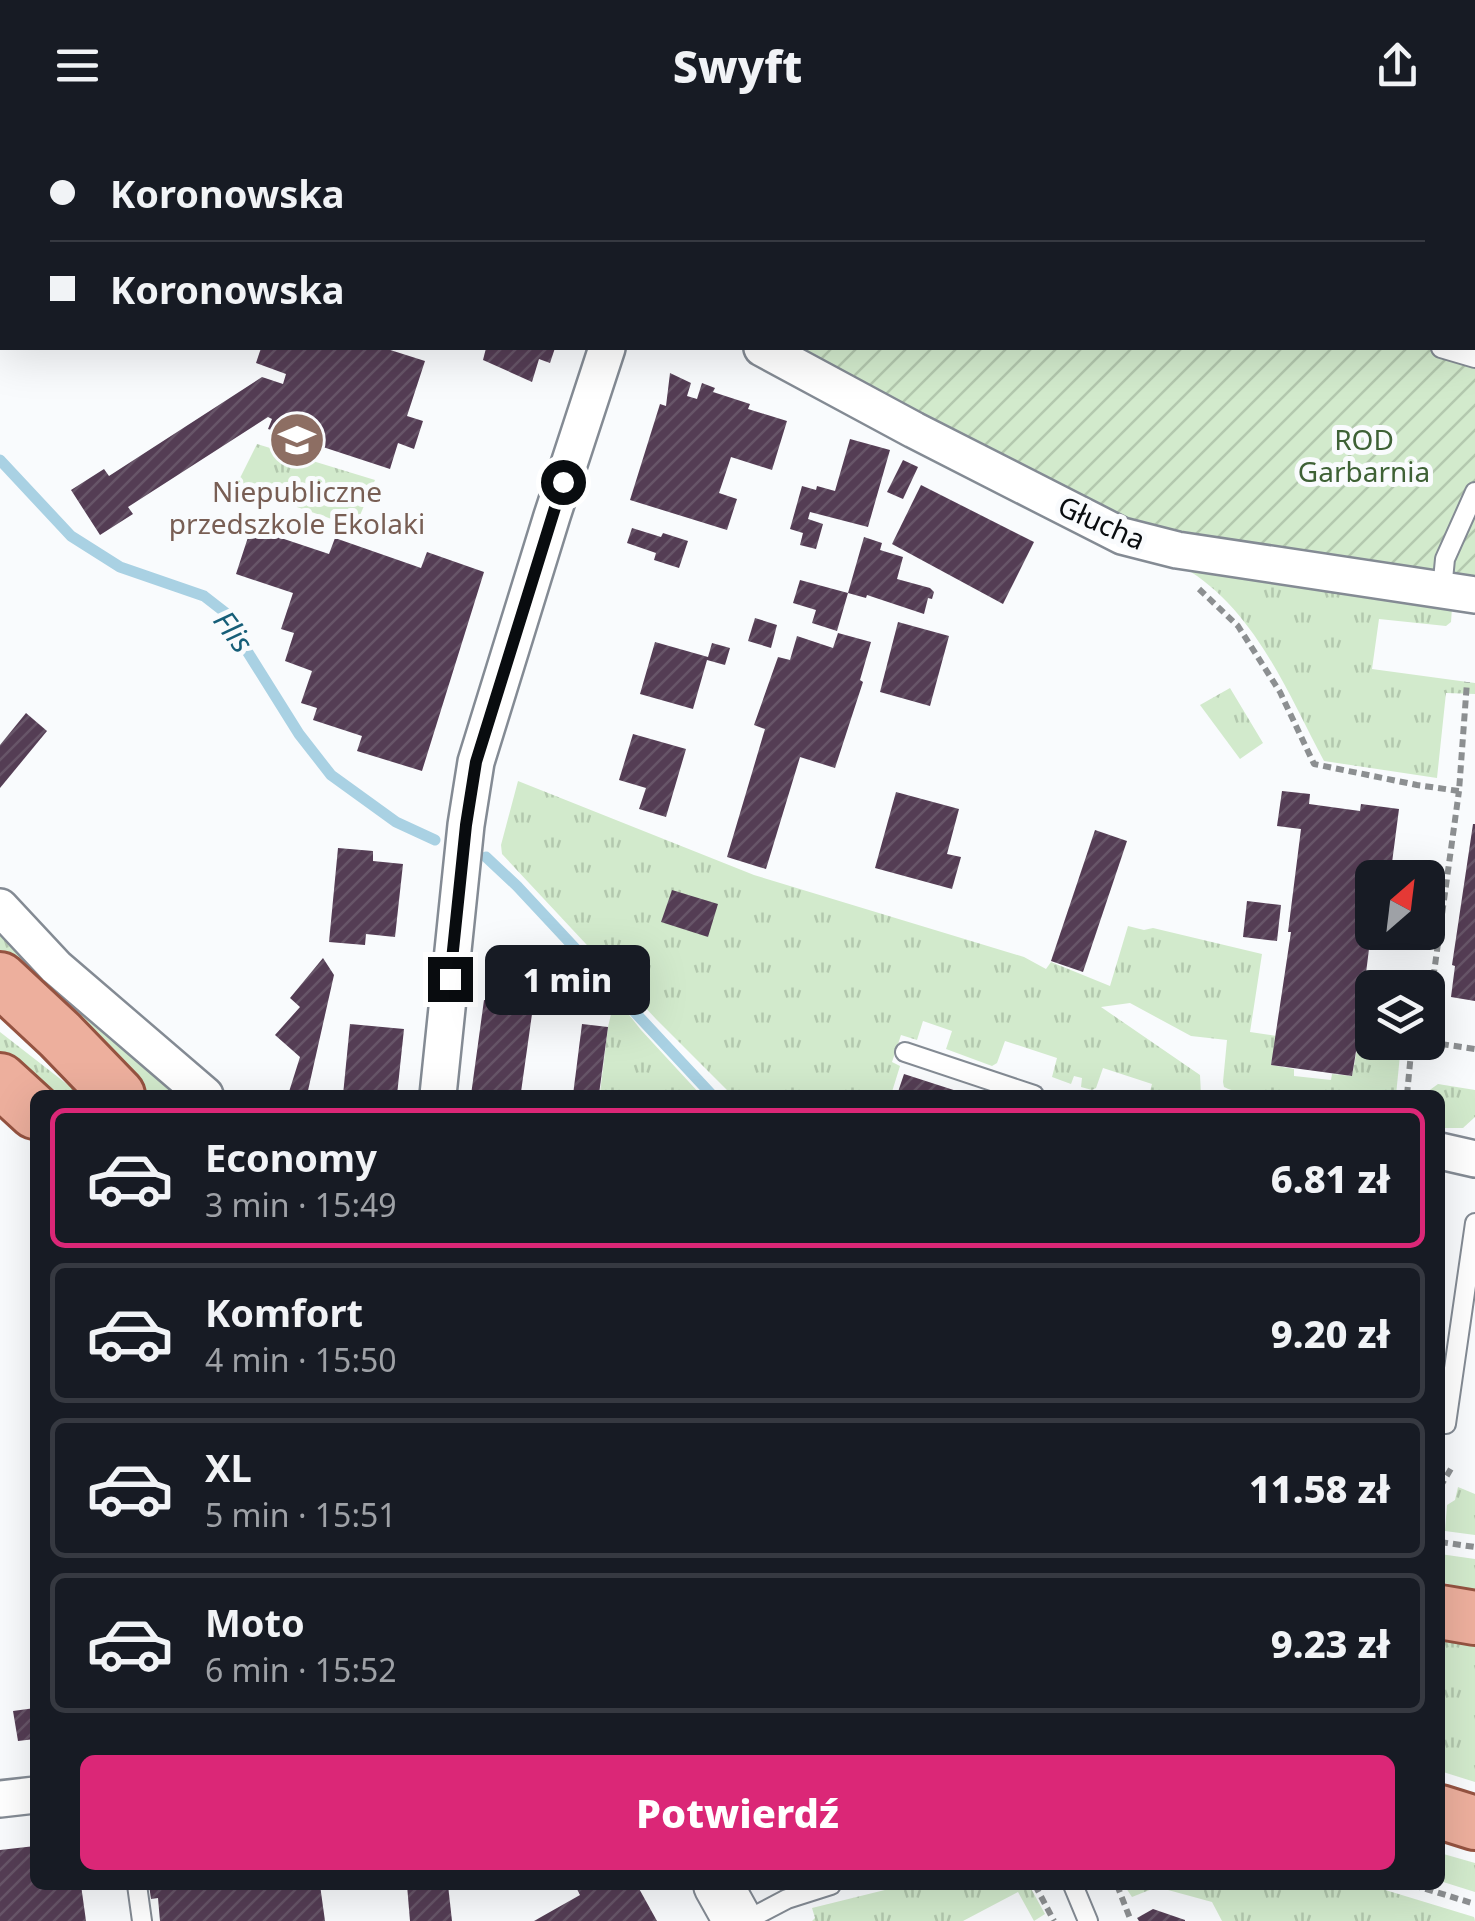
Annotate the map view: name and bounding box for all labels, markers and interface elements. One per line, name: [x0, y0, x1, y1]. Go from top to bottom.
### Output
text: Swyft: [673, 35, 802, 96]
icon: menu: [50, 38, 105, 93]
icon: share: [1370, 38, 1425, 93]
text: Koronowska: [110, 167, 345, 219]
text: Koronowska: [110, 263, 345, 315]
school or university icon: Niepubliczne przedszkole Ekolaki: [267, 410, 327, 470]
park label: ROD Garbarnia: [1298, 420, 1430, 490]
route start: [541, 460, 586, 505]
place label: Niepubliczne przedszkole Ekolaki: [169, 472, 425, 542]
street label: Głucha: [1053, 486, 1151, 558]
water label: Flis: [205, 602, 263, 660]
north arrow: [1355, 860, 1445, 950]
map controls: [1355, 860, 1445, 1060]
callout: 1 min: [485, 944, 650, 1014]
route end: [428, 957, 473, 1002]
text: 1 min: [523, 958, 612, 1001]
button: layers: [1355, 970, 1445, 1060]
text: Economy: [205, 1131, 377, 1183]
icon: car: [85, 1133, 175, 1223]
text: 6.81 zł: [1271, 1152, 1390, 1204]
text: 3 min · 15:49: [205, 1183, 397, 1226]
text: Komfort: [205, 1286, 363, 1338]
icon: car: [85, 1288, 175, 1378]
text: 9.20 zł: [1271, 1307, 1390, 1359]
text: 4 min · 15:50: [205, 1338, 397, 1381]
text: XL: [205, 1441, 252, 1493]
icon: car: [85, 1443, 175, 1533]
text: 11.58 zł: [1249, 1462, 1390, 1514]
text: 5 min · 15:51: [205, 1493, 397, 1536]
text: Moto: [205, 1596, 305, 1648]
icon: car: [85, 1598, 175, 1688]
text: 9.23 zł: [1271, 1617, 1390, 1669]
text: 6 min · 15:52: [205, 1648, 397, 1691]
button: Potwierdź: [80, 1755, 1395, 1870]

